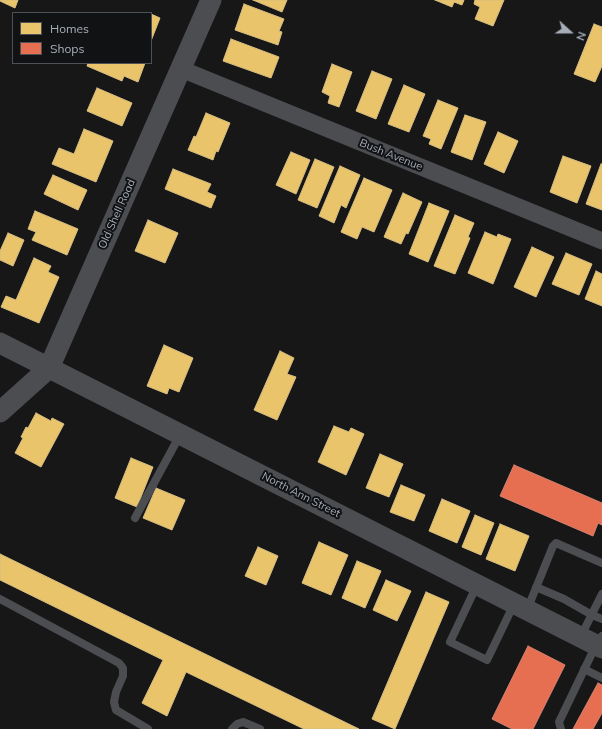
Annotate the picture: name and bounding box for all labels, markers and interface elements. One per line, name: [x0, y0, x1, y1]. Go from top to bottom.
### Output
legend: [12, 12, 152, 64]
north arrow: [550, 12, 590, 52]
text: Homes: [50, 21, 89, 36]
text: N: [573, 30, 589, 43]
text: Shops: [50, 41, 85, 56]
street label: Bush Avenue: [358, 136, 424, 174]
street label: Old Shell Road: [96, 177, 138, 251]
street label: North Ann Street: [260, 470, 342, 520]

